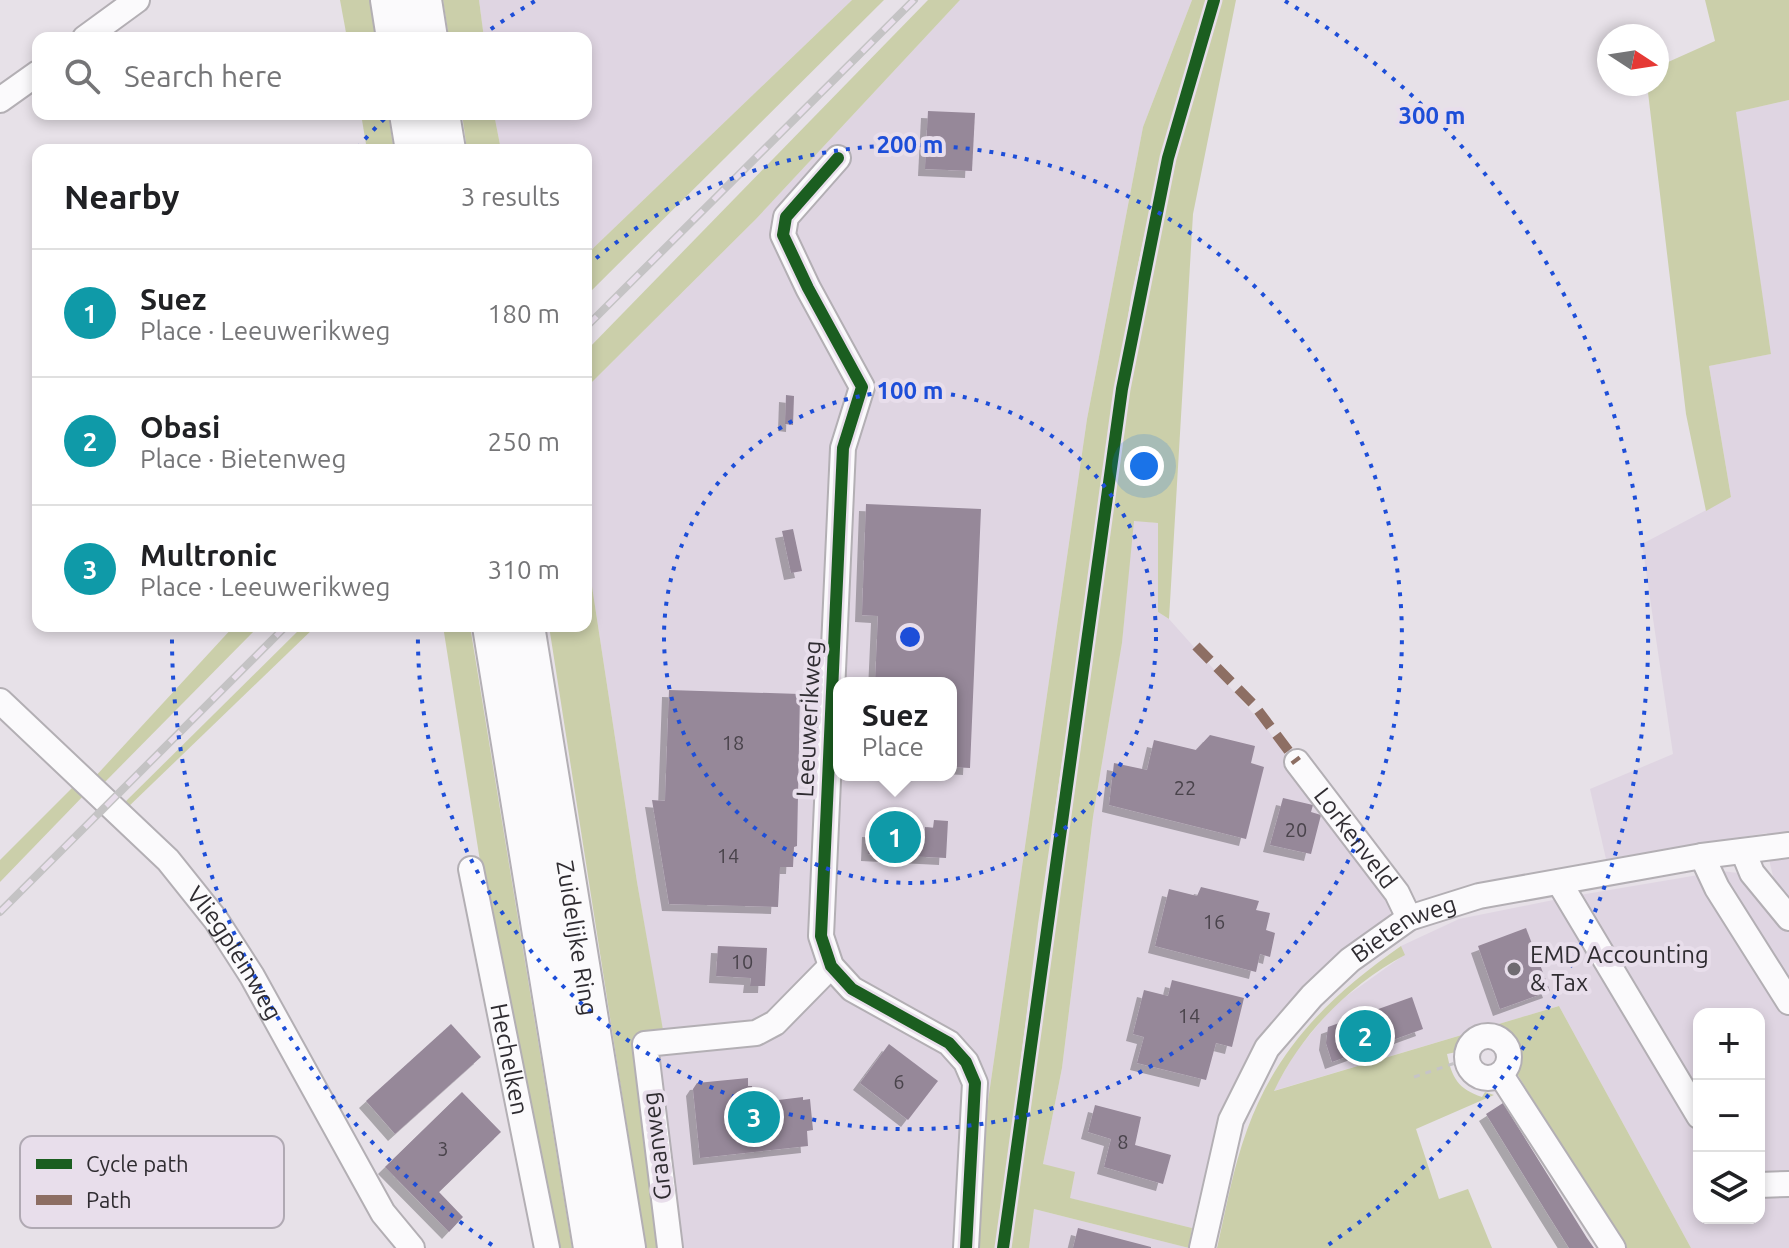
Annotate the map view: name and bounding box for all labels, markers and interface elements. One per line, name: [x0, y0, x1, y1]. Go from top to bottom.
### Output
north arrow: [1597, 24, 1669, 96]
search box: [32, 32, 592, 120]
icon: search: [60, 54, 104, 98]
text: Search here: [124, 59, 283, 93]
text: 300 m: [1399, 102, 1465, 129]
text: 200 m: [877, 131, 943, 158]
text: Nearby: [64, 177, 179, 215]
text: 3 results: [461, 182, 560, 211]
text: Suez: [140, 282, 207, 316]
text: 1: [83, 299, 97, 328]
text: 180 m: [488, 299, 560, 328]
text: Place · Leeuwerikweg: [140, 316, 391, 345]
text: 100 m: [877, 377, 943, 404]
text: Obasi: [140, 410, 220, 444]
text: 2: [83, 427, 97, 456]
text: 250 m: [488, 427, 560, 456]
text: Place · Bietenweg: [140, 444, 346, 473]
your location: [1124, 446, 1164, 486]
text: Multronic: [140, 538, 277, 572]
text: 3: [83, 555, 97, 584]
text: 310 m: [488, 555, 560, 584]
text: Place · Leeuwerikweg: [140, 572, 391, 601]
centre of rings: [896, 623, 924, 651]
street label: Leeuwerikweg: [791, 640, 826, 798]
popup: [833, 677, 957, 781]
text: Suez: [862, 698, 928, 732]
house number: 18: [722, 731, 744, 754]
text: Place: [862, 732, 924, 761]
house number: 22: [1174, 776, 1196, 799]
street label: Lorkenveld: [1309, 782, 1403, 894]
pin: 1: [869, 807, 921, 867]
house number: 20: [1285, 818, 1307, 841]
house number: 14: [717, 844, 739, 867]
street label: Zuidelijke Ring: [551, 858, 603, 1018]
street label: Vliegpleinweg: [182, 881, 287, 1024]
street label: Bietenweg: [1346, 890, 1460, 968]
house number: 16: [1203, 910, 1225, 933]
place label: EMD Accounting & Tax: [1530, 941, 1709, 996]
house number: 10: [731, 950, 753, 973]
marker: EMD Accounting & Tax: [1505, 960, 1523, 978]
street label: Hechelken: [485, 1001, 534, 1117]
house number: 14: [1178, 1004, 1200, 1027]
pin: 2: [1339, 1006, 1391, 1066]
map controls: [1693, 1008, 1765, 1224]
button: +: [1693, 1008, 1765, 1080]
house number: 6: [893, 1070, 905, 1093]
button: −: [1693, 1080, 1765, 1152]
pin: 3: [728, 1087, 780, 1147]
street label: Graanweg: [636, 1090, 677, 1202]
house number: 8: [1117, 1130, 1129, 1153]
legend: [20, 1136, 284, 1228]
house number: 3: [437, 1137, 449, 1160]
text: Cycle path: [86, 1151, 189, 1176]
button: layers: [1693, 1152, 1765, 1224]
text: Path: [86, 1187, 131, 1212]

